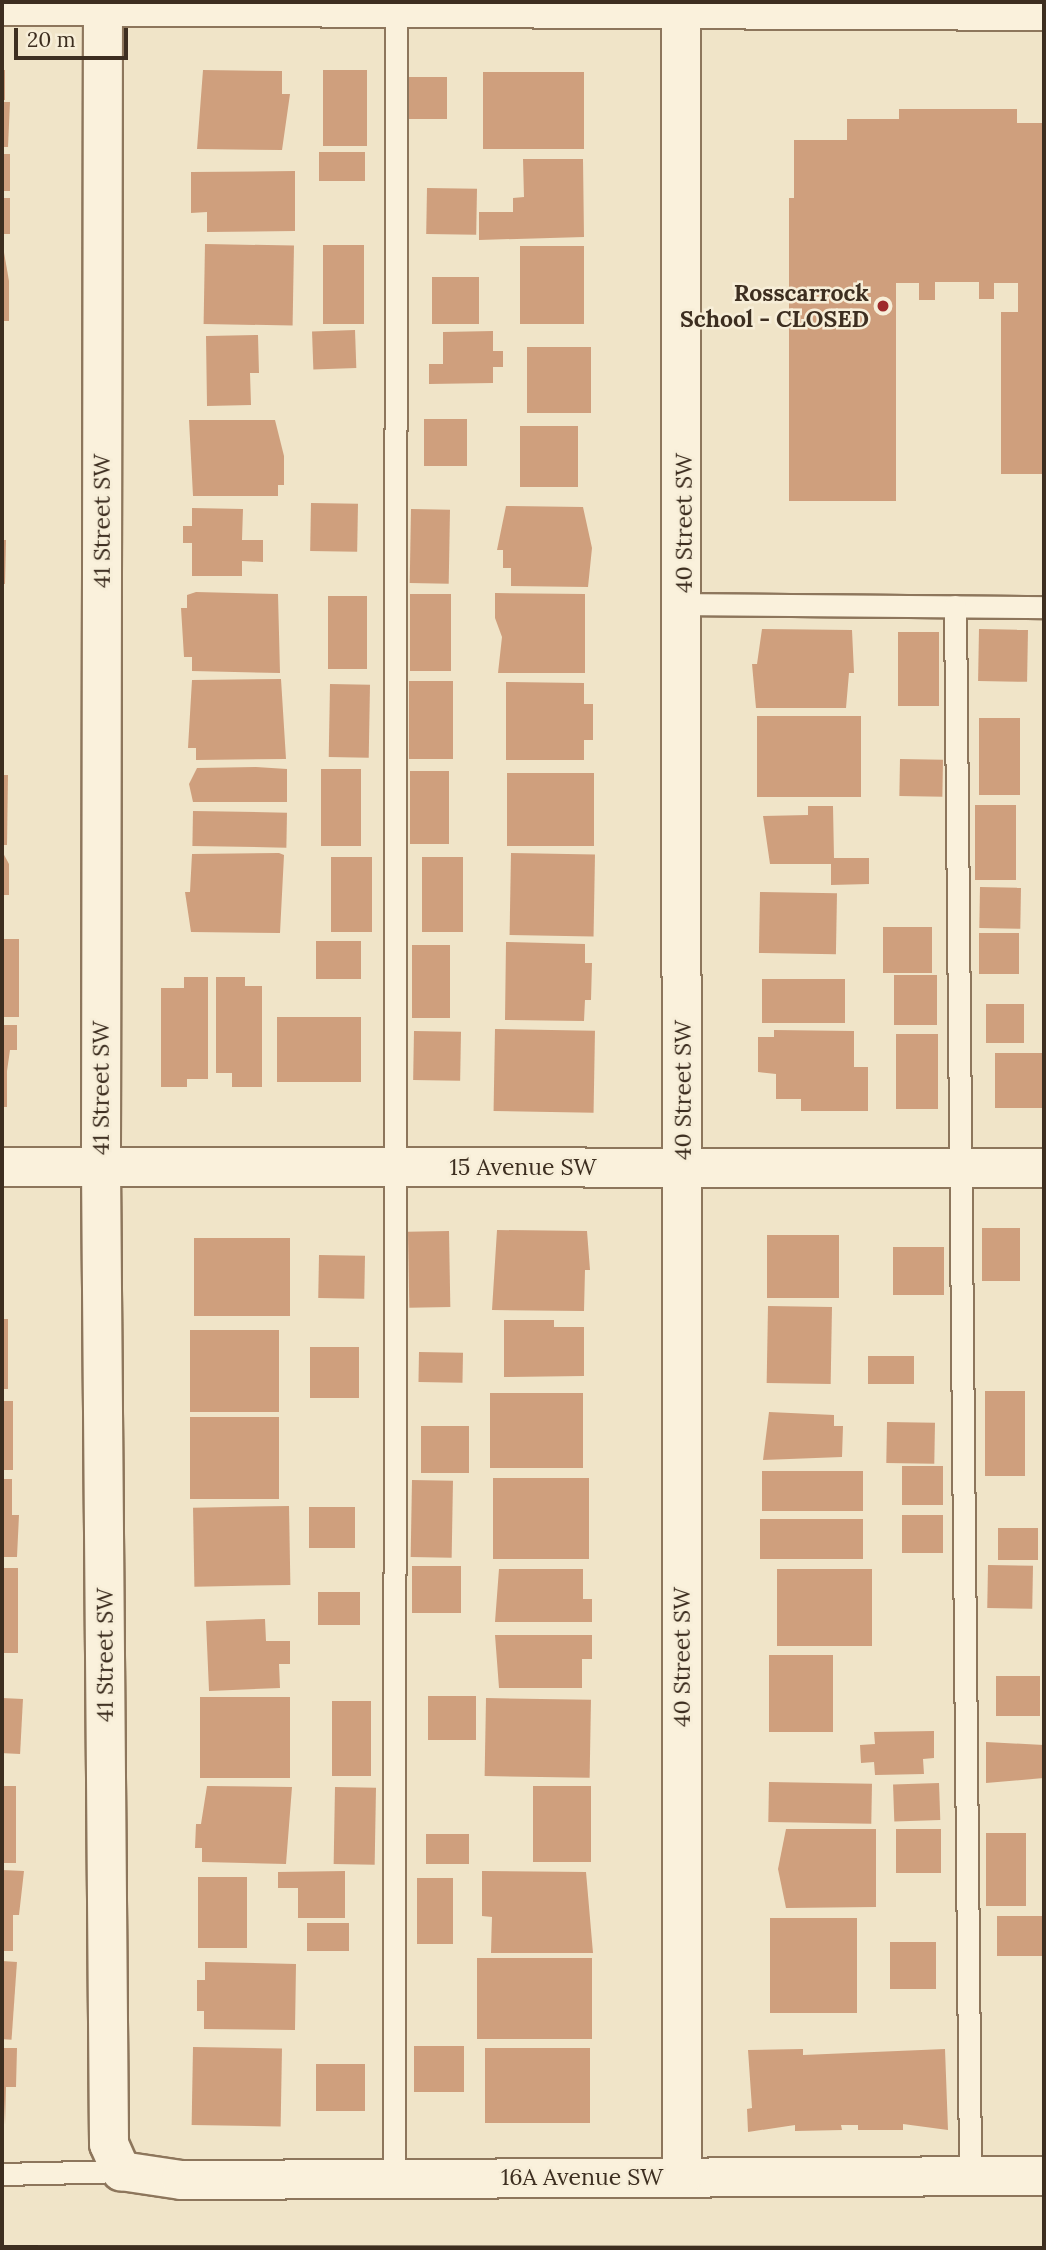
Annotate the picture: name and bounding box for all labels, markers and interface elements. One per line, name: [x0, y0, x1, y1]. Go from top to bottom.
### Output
scale bar: [18, 14, 131, 58]
text: 20 m: [27, 26, 76, 53]
place label: Rosscarrock School - CLOSED: [680, 279, 869, 333]
marker: Rosscarrock School - CLOSED: [875, 298, 891, 314]
street label: 40 Street SW: [670, 453, 698, 593]
street label: 41 Street SW: [88, 454, 116, 588]
street label: 40 Street SW: [669, 1020, 697, 1160]
street label: 41 Street SW: [87, 1021, 115, 1155]
street label: 15 Avenue SW: [450, 1153, 596, 1181]
street label: 40 Street SW: [668, 1587, 696, 1727]
street label: 41 Street SW: [91, 1588, 119, 1722]
street label: 16A Avenue SW: [501, 2163, 663, 2191]

